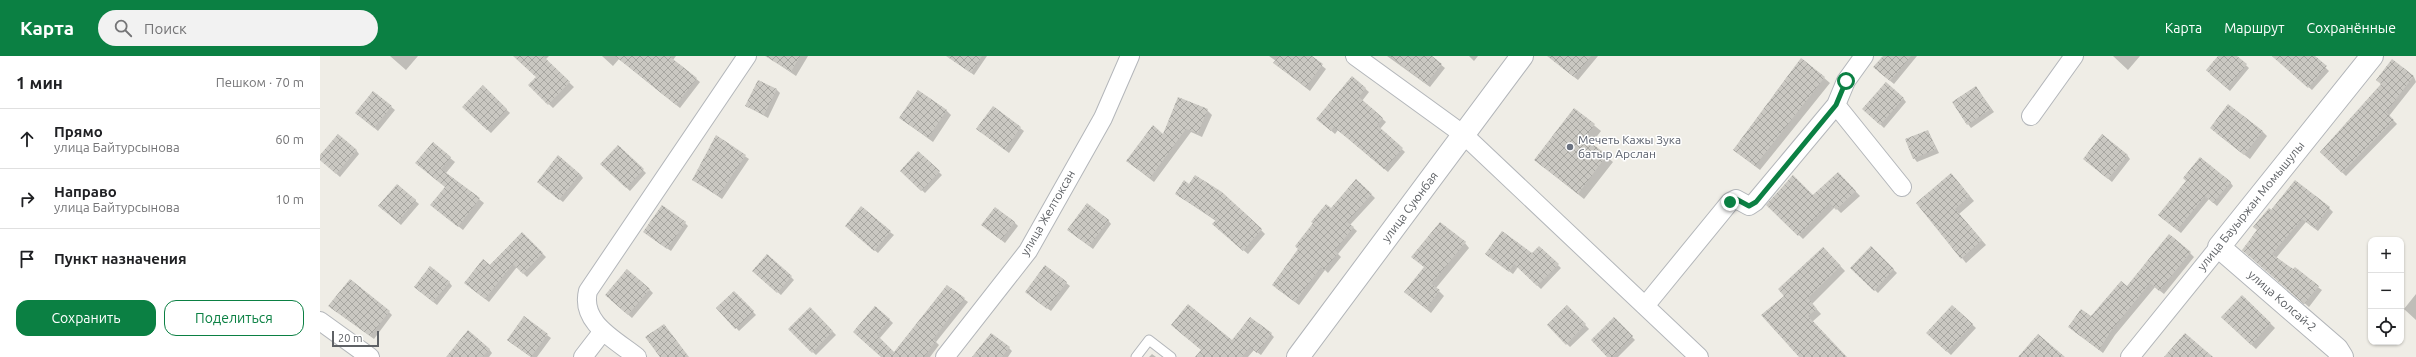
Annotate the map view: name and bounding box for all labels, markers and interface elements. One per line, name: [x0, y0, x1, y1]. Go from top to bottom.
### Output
search box: [98, 10, 378, 46]
text: Карта: [20, 17, 74, 39]
icon: search: [112, 17, 134, 39]
text: Поиск: [144, 20, 187, 37]
text: Карта: [2165, 20, 2202, 36]
text: Маршрут: [2224, 20, 2285, 36]
text: Сохранённые: [2307, 20, 2396, 36]
route start: [1837, 72, 1855, 90]
text: 1 мин: [16, 73, 63, 92]
text: Пешком · 70 m: [216, 75, 304, 89]
text: Прямо: [54, 123, 103, 140]
icon: ahead: [16, 128, 38, 150]
text: 60 m: [275, 132, 304, 146]
place label: Мечеть Кажы Зука батыр Арслан: [1578, 133, 1681, 160]
street label: улица Бауыржан Момышулы: [2195, 139, 2307, 273]
text: улица Байтурсынова: [54, 140, 180, 154]
marker: Мечеть Кажы Зука батыр Арслан: [1565, 142, 1575, 152]
street label: улица Желтоксан: [1018, 168, 1077, 258]
street label: улица Суюнбая: [1379, 169, 1440, 245]
text: Направо: [54, 183, 117, 200]
icon: right: [16, 188, 38, 210]
text: 10 m: [275, 192, 304, 206]
route end: [1721, 193, 1739, 211]
text: улица Байтурсынова: [54, 200, 180, 214]
map controls: [2368, 237, 2404, 345]
button: +: [2368, 237, 2404, 273]
icon: arrive: [16, 248, 38, 270]
text: Пункт назначения: [54, 250, 187, 267]
street label: улица Колсай-2: [2246, 268, 2319, 334]
button: −: [2368, 273, 2404, 309]
button: Сохранить: [16, 300, 156, 336]
button: Поделиться: [164, 300, 304, 336]
button: locate: [2368, 309, 2404, 345]
scale bar: [332, 329, 379, 348]
text: 20 m: [338, 332, 362, 344]

